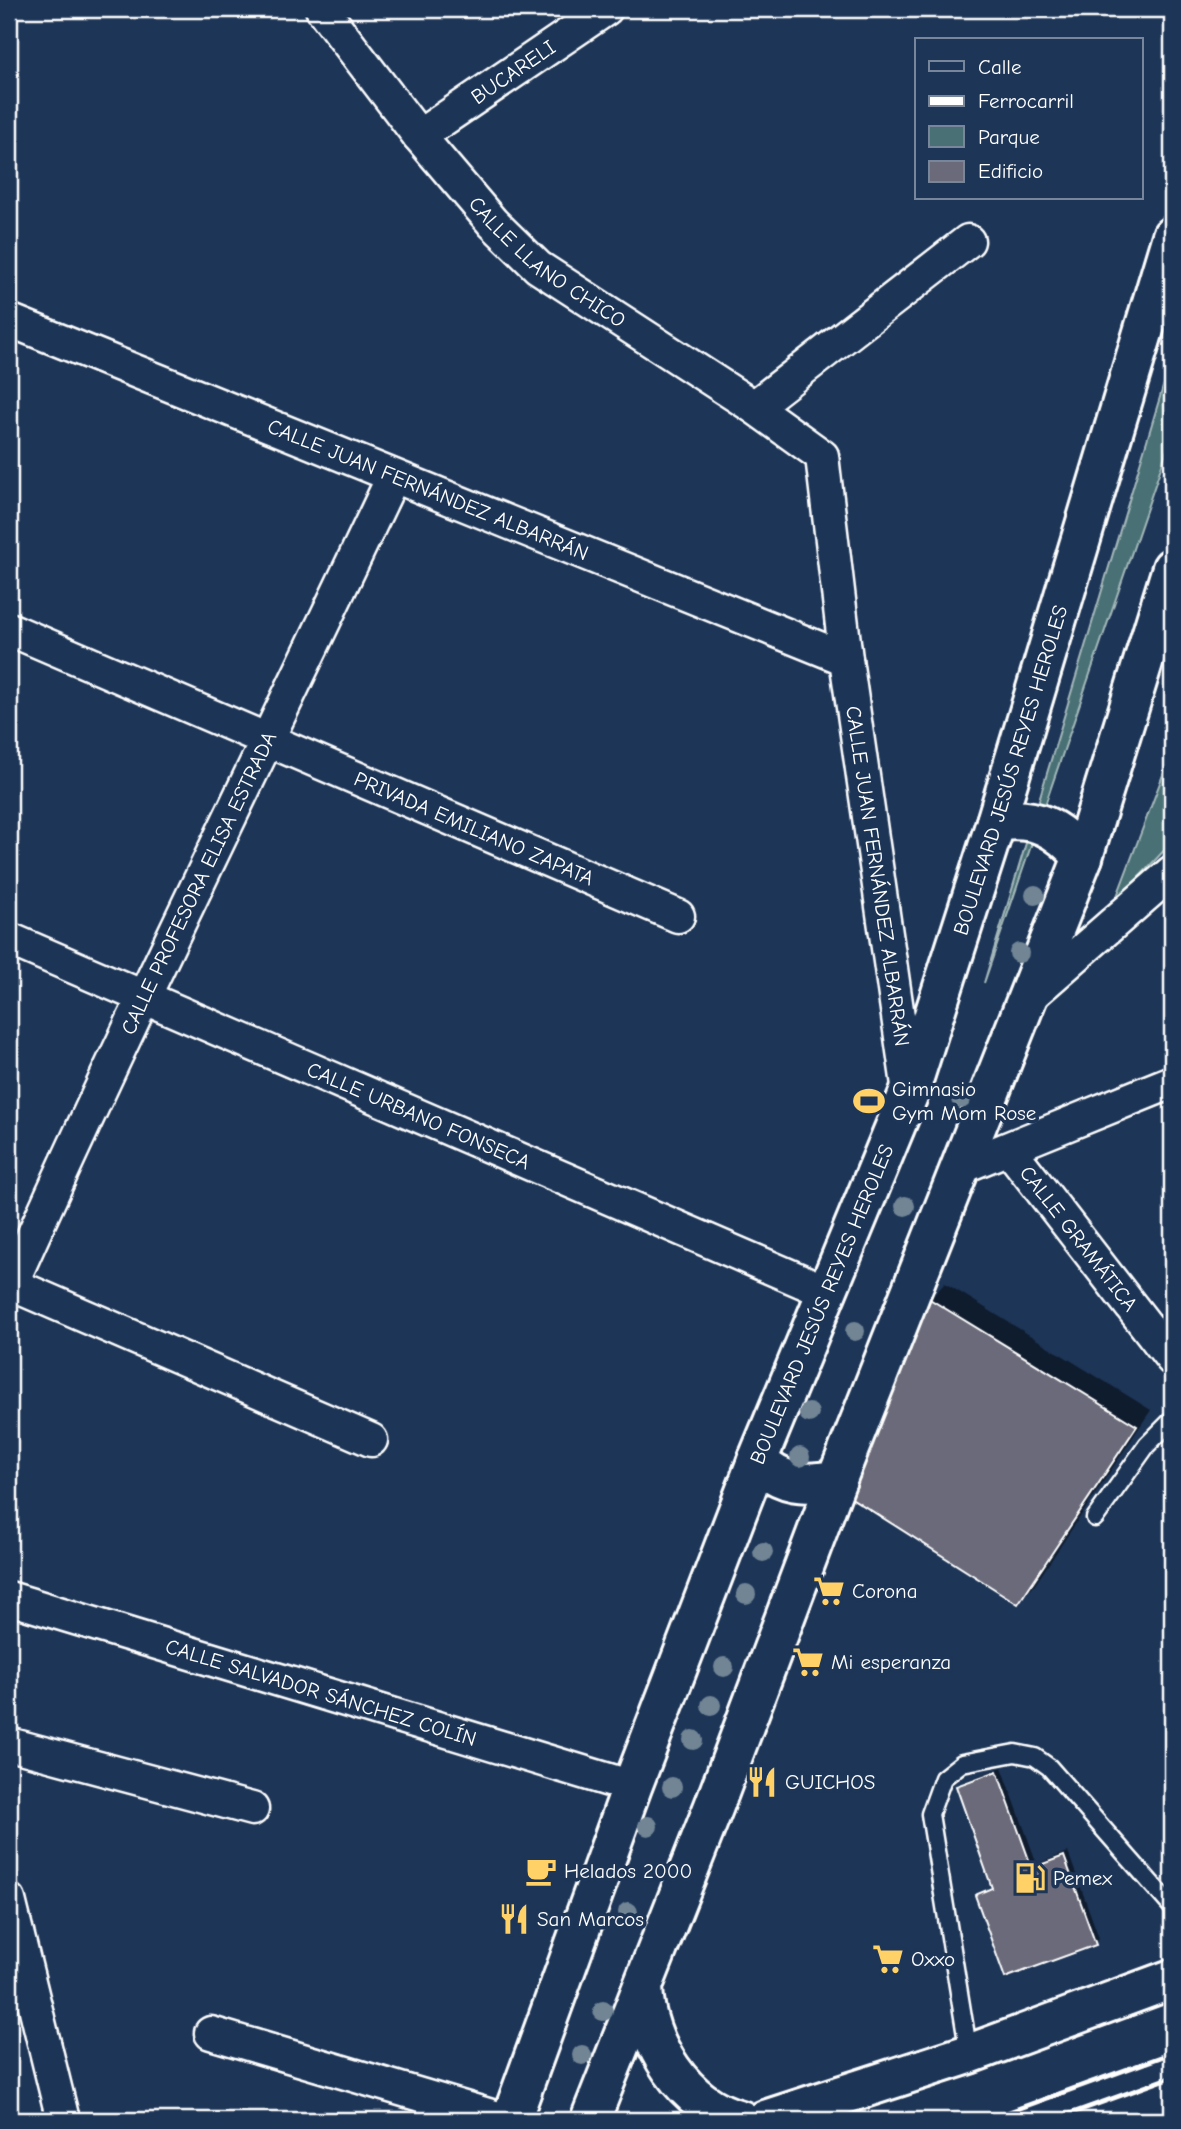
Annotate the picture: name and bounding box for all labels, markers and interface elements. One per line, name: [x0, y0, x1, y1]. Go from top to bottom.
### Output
street label: BUCARELI: [467, 35, 560, 109]
legend: [915, 38, 1142, 200]
text: Calle: [978, 55, 1021, 79]
text: Ferrocarril: [978, 89, 1074, 113]
text: Parque: [978, 125, 1040, 149]
text: Edificio: [978, 159, 1043, 183]
street label: CALLE LLANO CHICO: [464, 192, 630, 332]
street label: CALLE JUAN FERNÁNDEZ ALBARRÁN: [264, 414, 592, 565]
street label: BOULEVARD JESÚS REYES HEROLES: [948, 602, 1072, 938]
street label: CALLE JUAN FERNÁNDEZ ALBARRÁN: [841, 704, 914, 1048]
street label: CALLE PROFESORA ELISA ESTRADA: [116, 728, 281, 1038]
street label: PRIVADA EMILIANO ZAPATA: [351, 767, 597, 890]
street label: CALLE URBANO FONSECA: [303, 1057, 534, 1174]
place label: Gimnasio Gym Mom Rose: [892, 1077, 1036, 1125]
sports icon: Gimnasio Gym Mom Rose: [852, 1084, 886, 1118]
street label: BOULEVARD JESÚS REYES HEROLES: [745, 1141, 898, 1468]
street label: CALLE GRAMÁTICA: [1015, 1161, 1142, 1316]
supermarket icon: Corona: [812, 1574, 846, 1608]
place label: Corona: [852, 1579, 918, 1603]
street label: CALLE SALVADOR SÁNCHEZ COLÍN: [163, 1634, 479, 1751]
supermarket icon: Mi esperanza: [791, 1645, 825, 1679]
place label: Mi esperanza: [831, 1650, 951, 1674]
restaurant icon: GUICHOS: [745, 1765, 779, 1799]
place label: GUICHOS: [785, 1770, 875, 1794]
cafe icon: Helados 2000: [524, 1854, 558, 1888]
place label: Helados 2000: [564, 1859, 692, 1883]
fuel station icon: Pemex: [1013, 1861, 1047, 1895]
place label: Pemex: [1053, 1866, 1112, 1890]
restaurant icon: San Marcos: [497, 1902, 531, 1936]
place label: San Marcos: [537, 1907, 644, 1931]
supermarket icon: Oxxo: [871, 1942, 905, 1976]
place label: Oxxo: [911, 1947, 955, 1971]

